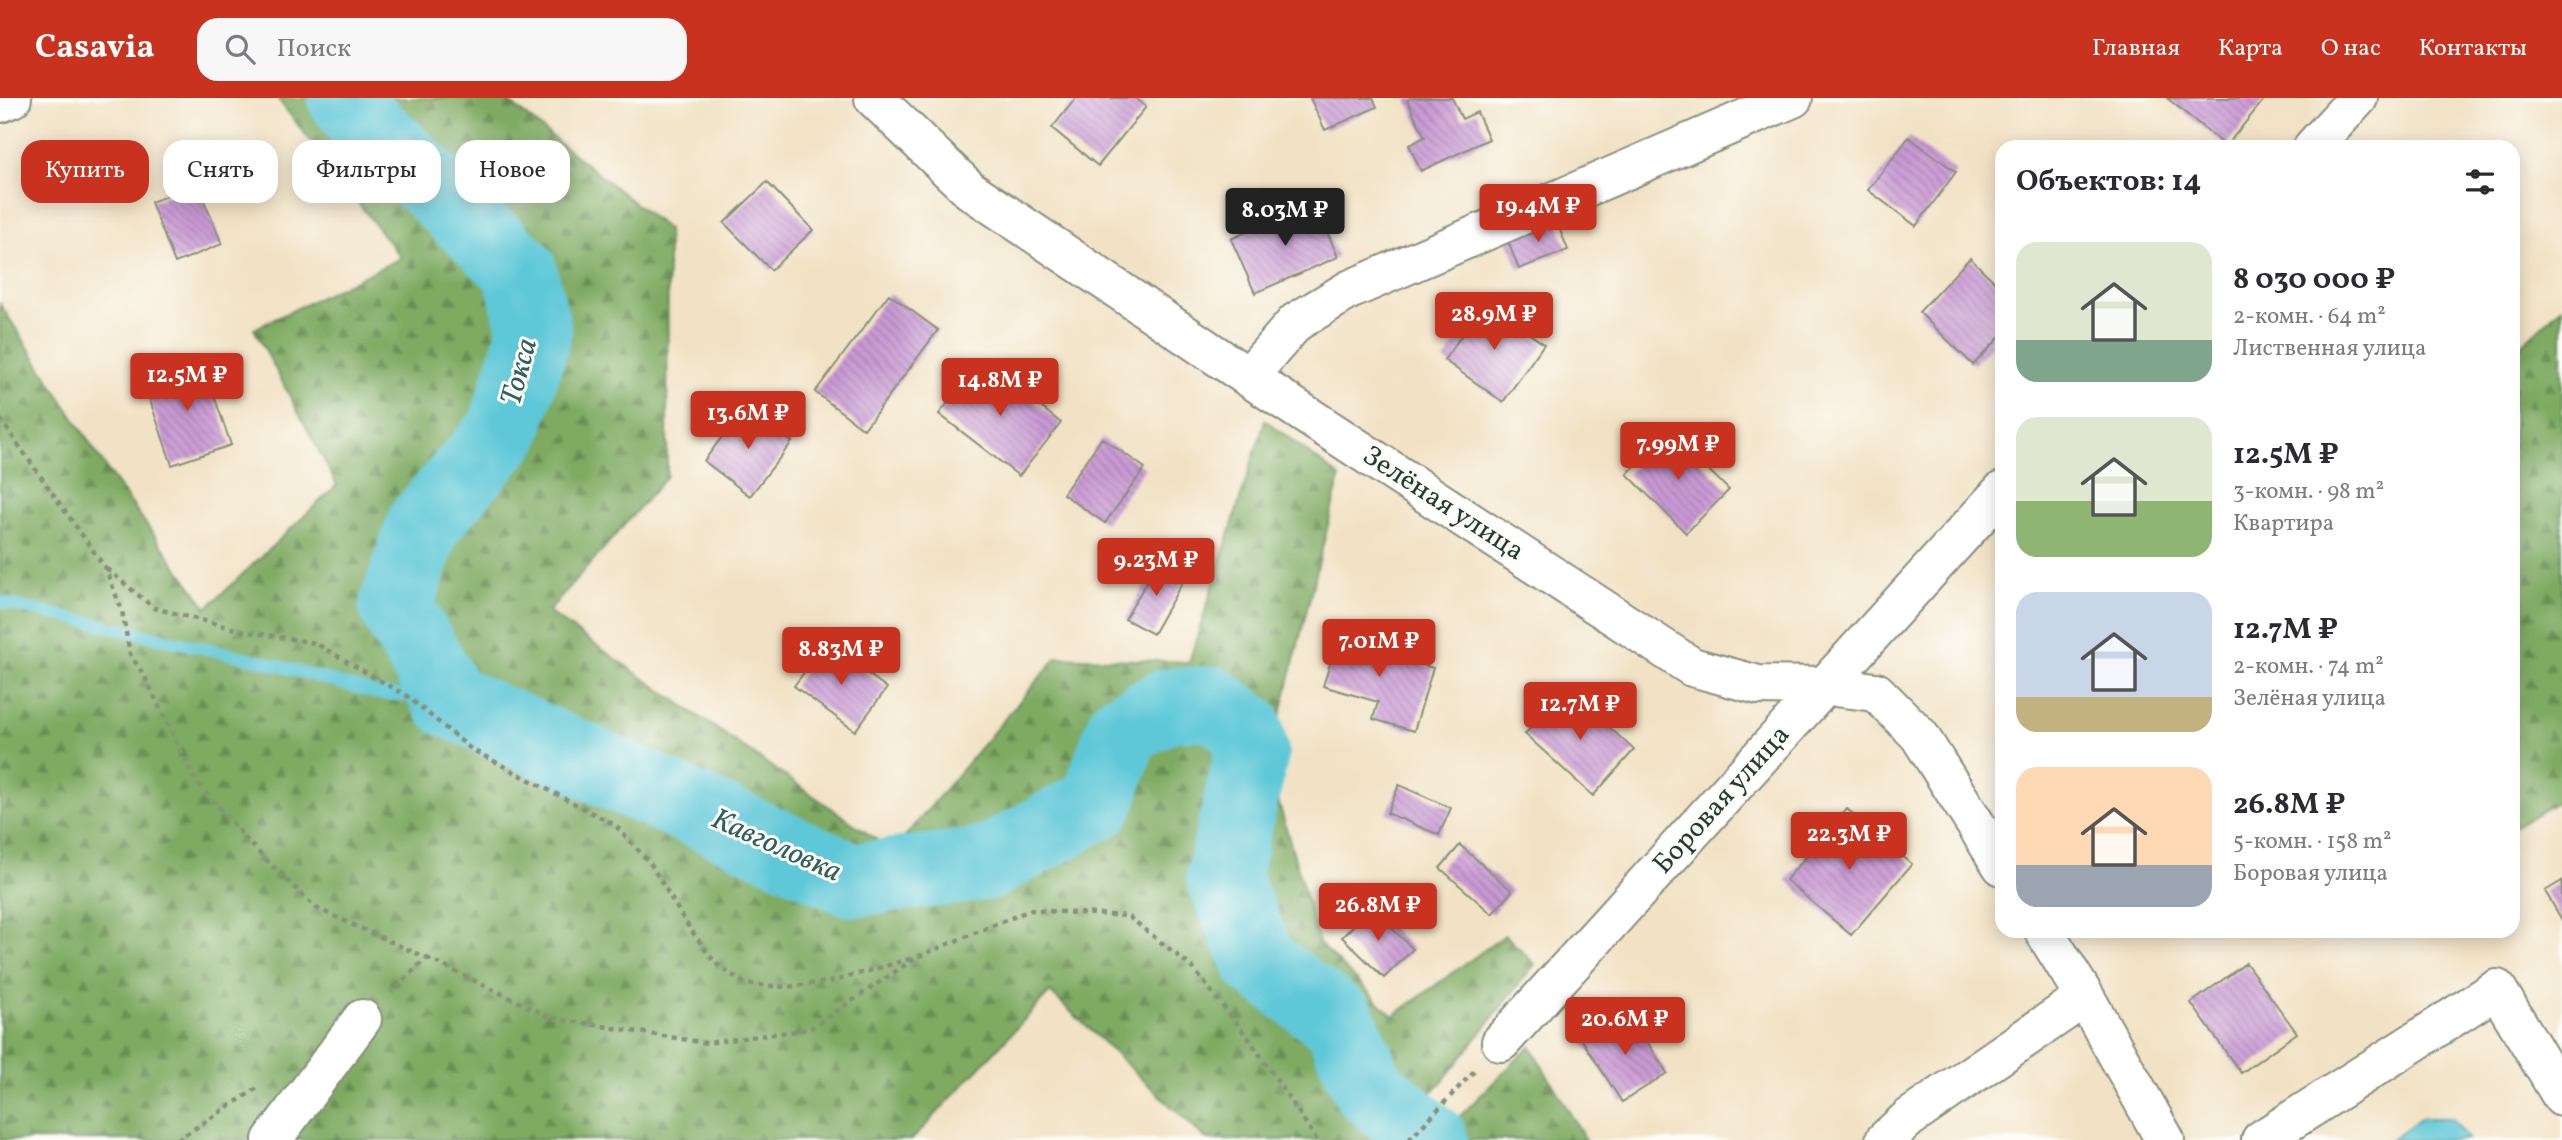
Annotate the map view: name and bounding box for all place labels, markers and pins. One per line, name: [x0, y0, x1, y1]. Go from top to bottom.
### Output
pin: 19.4M ₽: [1473, 184, 1603, 244]
pin: 8.03M ₽: [1220, 188, 1350, 248]
pin: 28.9M ₽: [1429, 292, 1559, 352]
pin: 12.5M ₽: [122, 354, 252, 413]
pin: 14.8M ₽: [935, 358, 1065, 418]
pin: 13.6M ₽: [683, 392, 813, 451]
pin: 7.99M ₽: [1613, 422, 1743, 482]
pin: 9.23M ₽: [1091, 538, 1221, 598]
pin: 7.01M ₽: [1314, 620, 1444, 679]
pin: 8.83M ₽: [776, 628, 906, 687]
pin: 12.7M ₽: [1515, 682, 1645, 742]
pin: 22.3M ₽: [1784, 812, 1914, 872]
pin: 26.8M ₽: [1313, 884, 1443, 943]
pin: 20.6M ₽: [1560, 998, 1690, 1057]

